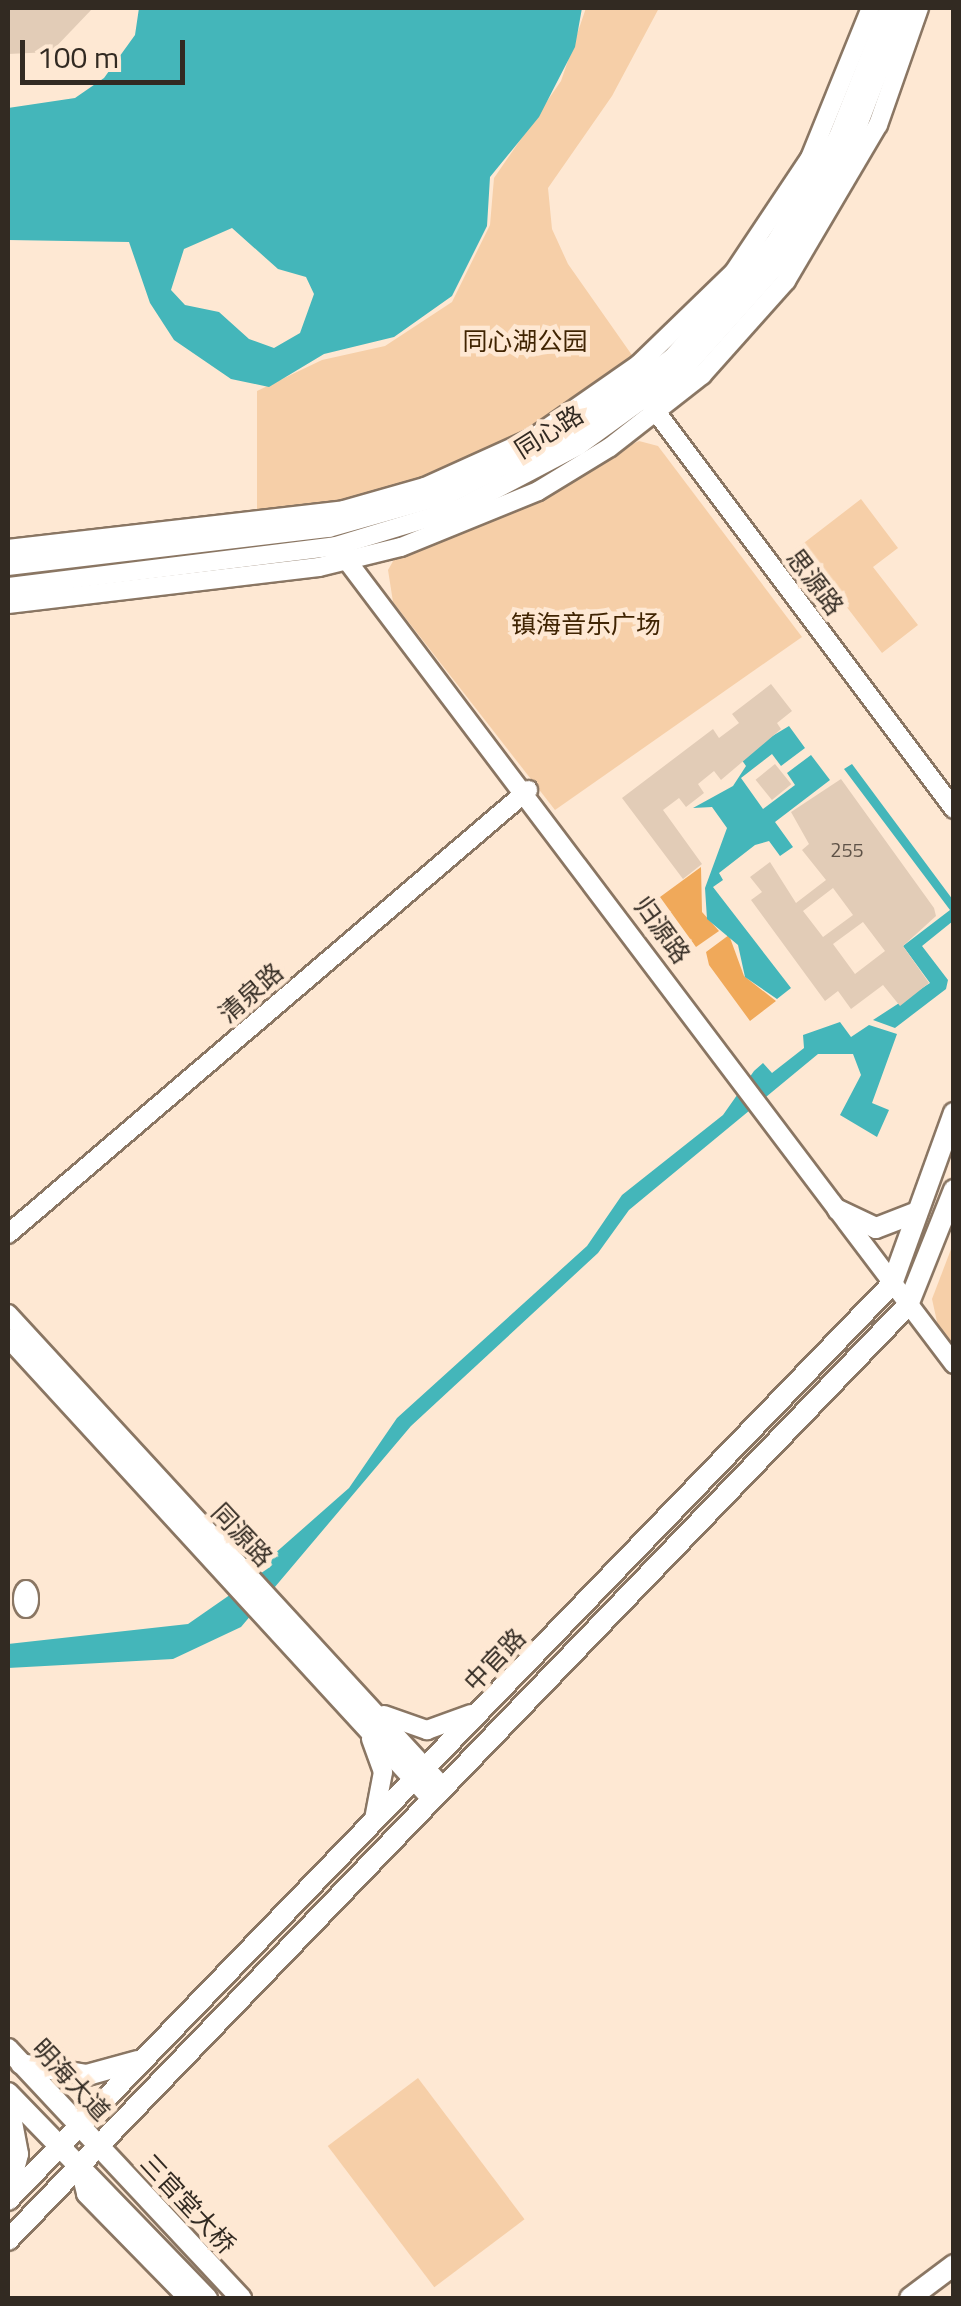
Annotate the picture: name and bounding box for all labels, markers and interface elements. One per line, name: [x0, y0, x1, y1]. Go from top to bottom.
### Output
scale bar: [25, 20, 190, 82]
text: 100 m: [37, 34, 119, 80]
park label: 同心湖公园: [463, 326, 587, 356]
street label: 同心路: [509, 399, 589, 465]
street label: 思源路: [780, 543, 850, 621]
park label: 镇海音乐广场: [511, 609, 661, 639]
house number: 255: [830, 837, 864, 861]
street label: 归源路: [628, 891, 696, 969]
street label: 清泉路: [213, 957, 289, 1029]
street label: 同源路: [205, 1497, 279, 1573]
street label: 中官路: [458, 1623, 532, 1697]
street label: 明海大道: [26, 2033, 116, 2127]
street label: 三官堂大桥: [134, 2148, 242, 2260]

